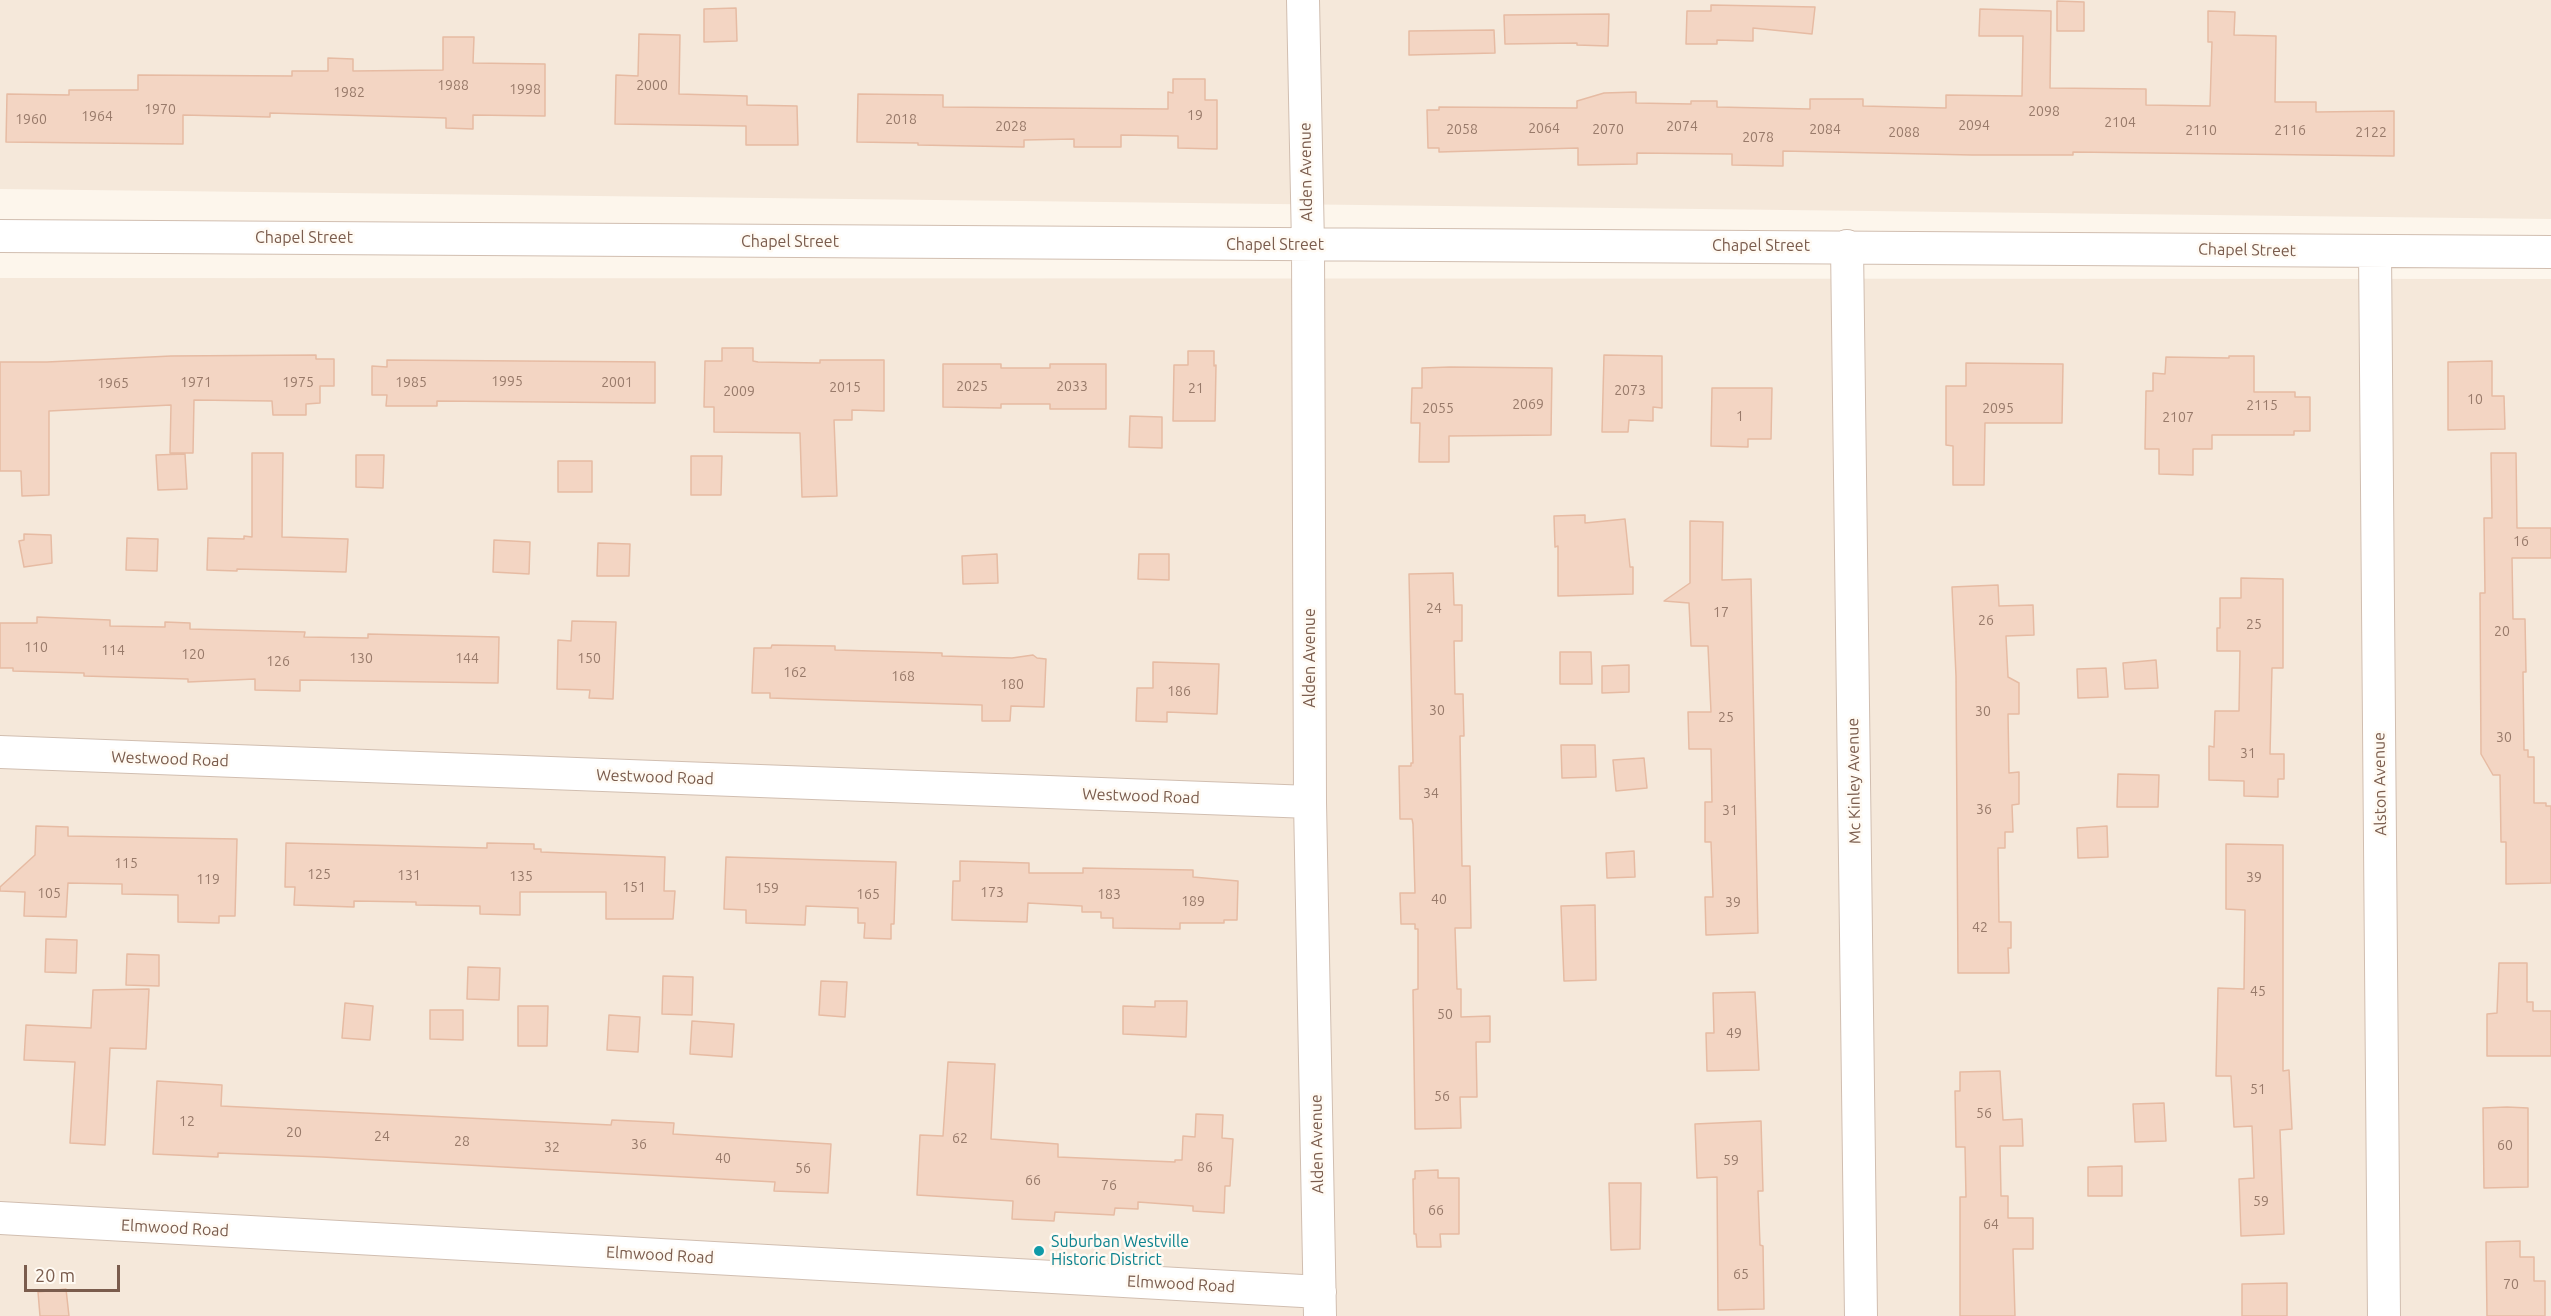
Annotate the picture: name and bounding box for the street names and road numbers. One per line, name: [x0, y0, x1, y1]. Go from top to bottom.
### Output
street label: Alden Avenue: [1296, 122, 1316, 222]
street label: Chapel Street: [255, 228, 353, 248]
street label: Chapel Street: [741, 232, 839, 252]
street label: Chapel Street: [1226, 235, 1324, 255]
street label: Chapel Street: [1712, 236, 1810, 256]
street label: Chapel Street: [2198, 240, 2296, 260]
street label: Alden Avenue: [1300, 608, 1320, 708]
street label: Mc Kinley Avenue: [1843, 718, 1865, 844]
street label: Alston Avenue: [2369, 732, 2391, 836]
street label: Westwood Road: [111, 747, 229, 771]
street label: Westwood Road: [596, 765, 714, 789]
street label: Westwood Road: [1082, 784, 1200, 808]
street label: Alden Avenue: [1307, 1094, 1327, 1194]
street label: Elmwood Road: [121, 1216, 229, 1240]
street label: Elmwood Road: [606, 1243, 714, 1267]
street label: Elmwood Road: [1127, 1272, 1235, 1296]

